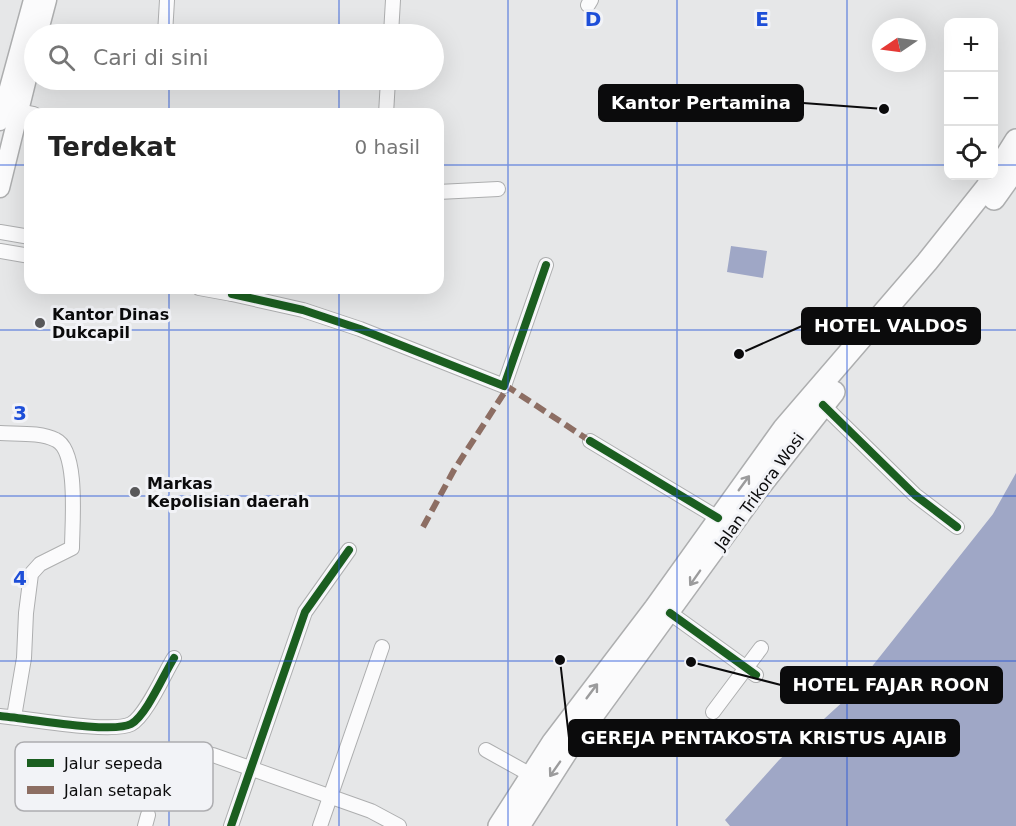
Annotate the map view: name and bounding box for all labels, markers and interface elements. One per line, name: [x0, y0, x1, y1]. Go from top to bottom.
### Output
text: D: [585, 7, 601, 31]
text: E: [755, 7, 769, 31]
north arrow: [872, 18, 926, 72]
map controls: [944, 18, 998, 180]
button: +: [944, 18, 998, 72]
search box: [24, 24, 444, 90]
icon: search: [45, 41, 78, 74]
text: Cari di sini: [93, 45, 209, 70]
button: −: [944, 72, 998, 126]
callout: Kantor Pertamina: [599, 85, 803, 121]
text: Kantor Pertamina: [611, 92, 791, 113]
button: locate: [944, 126, 998, 180]
text: Terdekat: [48, 132, 176, 162]
text: 0 hasil: [354, 135, 420, 159]
place label: Kantor Dinas Dukcapil: [52, 305, 169, 342]
callout: HOTEL VALDOS: [802, 308, 980, 344]
text: HOTEL VALDOS: [814, 315, 968, 336]
marker: Kantor Dinas Dukcapil: [33, 316, 47, 330]
text: 3: [13, 401, 27, 425]
street label: Jalan Trikora Wosi: [710, 429, 808, 554]
place label: Markas Kepolisian daerah: [147, 474, 309, 511]
one-way arrow: [737, 475, 750, 491]
marker: Markas Kepolisian daerah: [128, 485, 142, 499]
text: 4: [13, 566, 27, 590]
one-way arrow: [689, 569, 701, 585]
callout: HOTEL FAJAR ROON: [781, 667, 1002, 703]
text: HOTEL FAJAR ROON: [792, 674, 990, 695]
one-way arrow: [585, 684, 598, 700]
callout: GEREJA PENTAKOSTA KRISTUS AJAIB: [569, 720, 959, 756]
text: GEREJA PENTAKOSTA KRISTUS AJAIB: [581, 727, 947, 748]
legend: [15, 742, 213, 811]
text: Jalur sepeda: [63, 754, 163, 773]
one-way arrow: [549, 760, 561, 777]
text: Jalan setapak: [63, 781, 172, 800]

